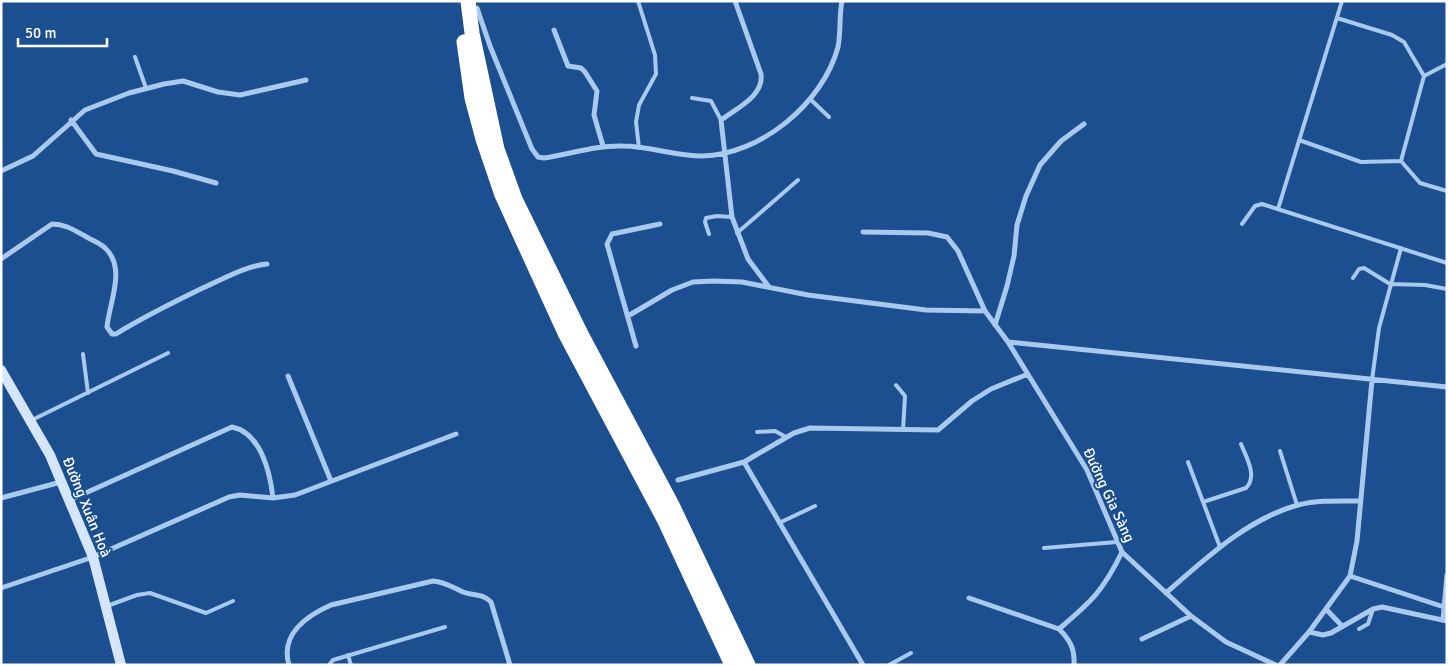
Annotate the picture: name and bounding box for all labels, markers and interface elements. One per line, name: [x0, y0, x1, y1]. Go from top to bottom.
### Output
scale bar: [18, 15, 106, 47]
text: 50 m: [25, 24, 56, 42]
street label: Đường Gia Sàng: [1079, 445, 1139, 545]
street label: Đường Xuân Hoà: [59, 454, 115, 560]

